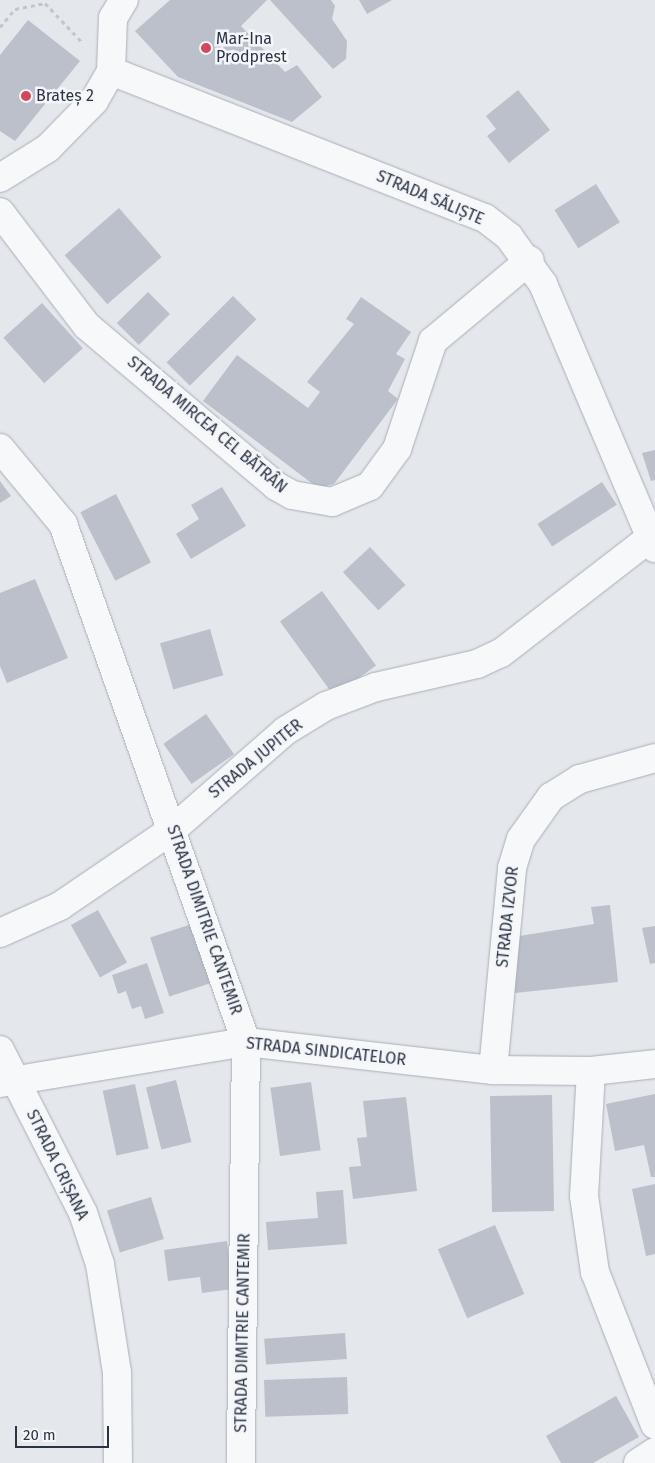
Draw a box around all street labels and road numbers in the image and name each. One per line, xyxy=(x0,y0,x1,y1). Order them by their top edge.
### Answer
street label: STRADA SĂLIȘTE xyxy=(373,167,487,229)
street label: STRADA MIRCEA CEL BĂTRÂN xyxy=(123,353,291,497)
street label: STRADA JUPITER xyxy=(205,715,307,803)
street label: STRADA DIMITRIE CANTEMIR xyxy=(162,823,246,1017)
street label: STRADA IZVOR xyxy=(493,865,523,969)
street label: STRADA SINDICATELOR xyxy=(245,1034,407,1070)
street label: STRADA CRIȘANA xyxy=(22,1107,92,1223)
street label: STRADA DIMITRIE CANTEMIR xyxy=(232,1233,254,1433)

